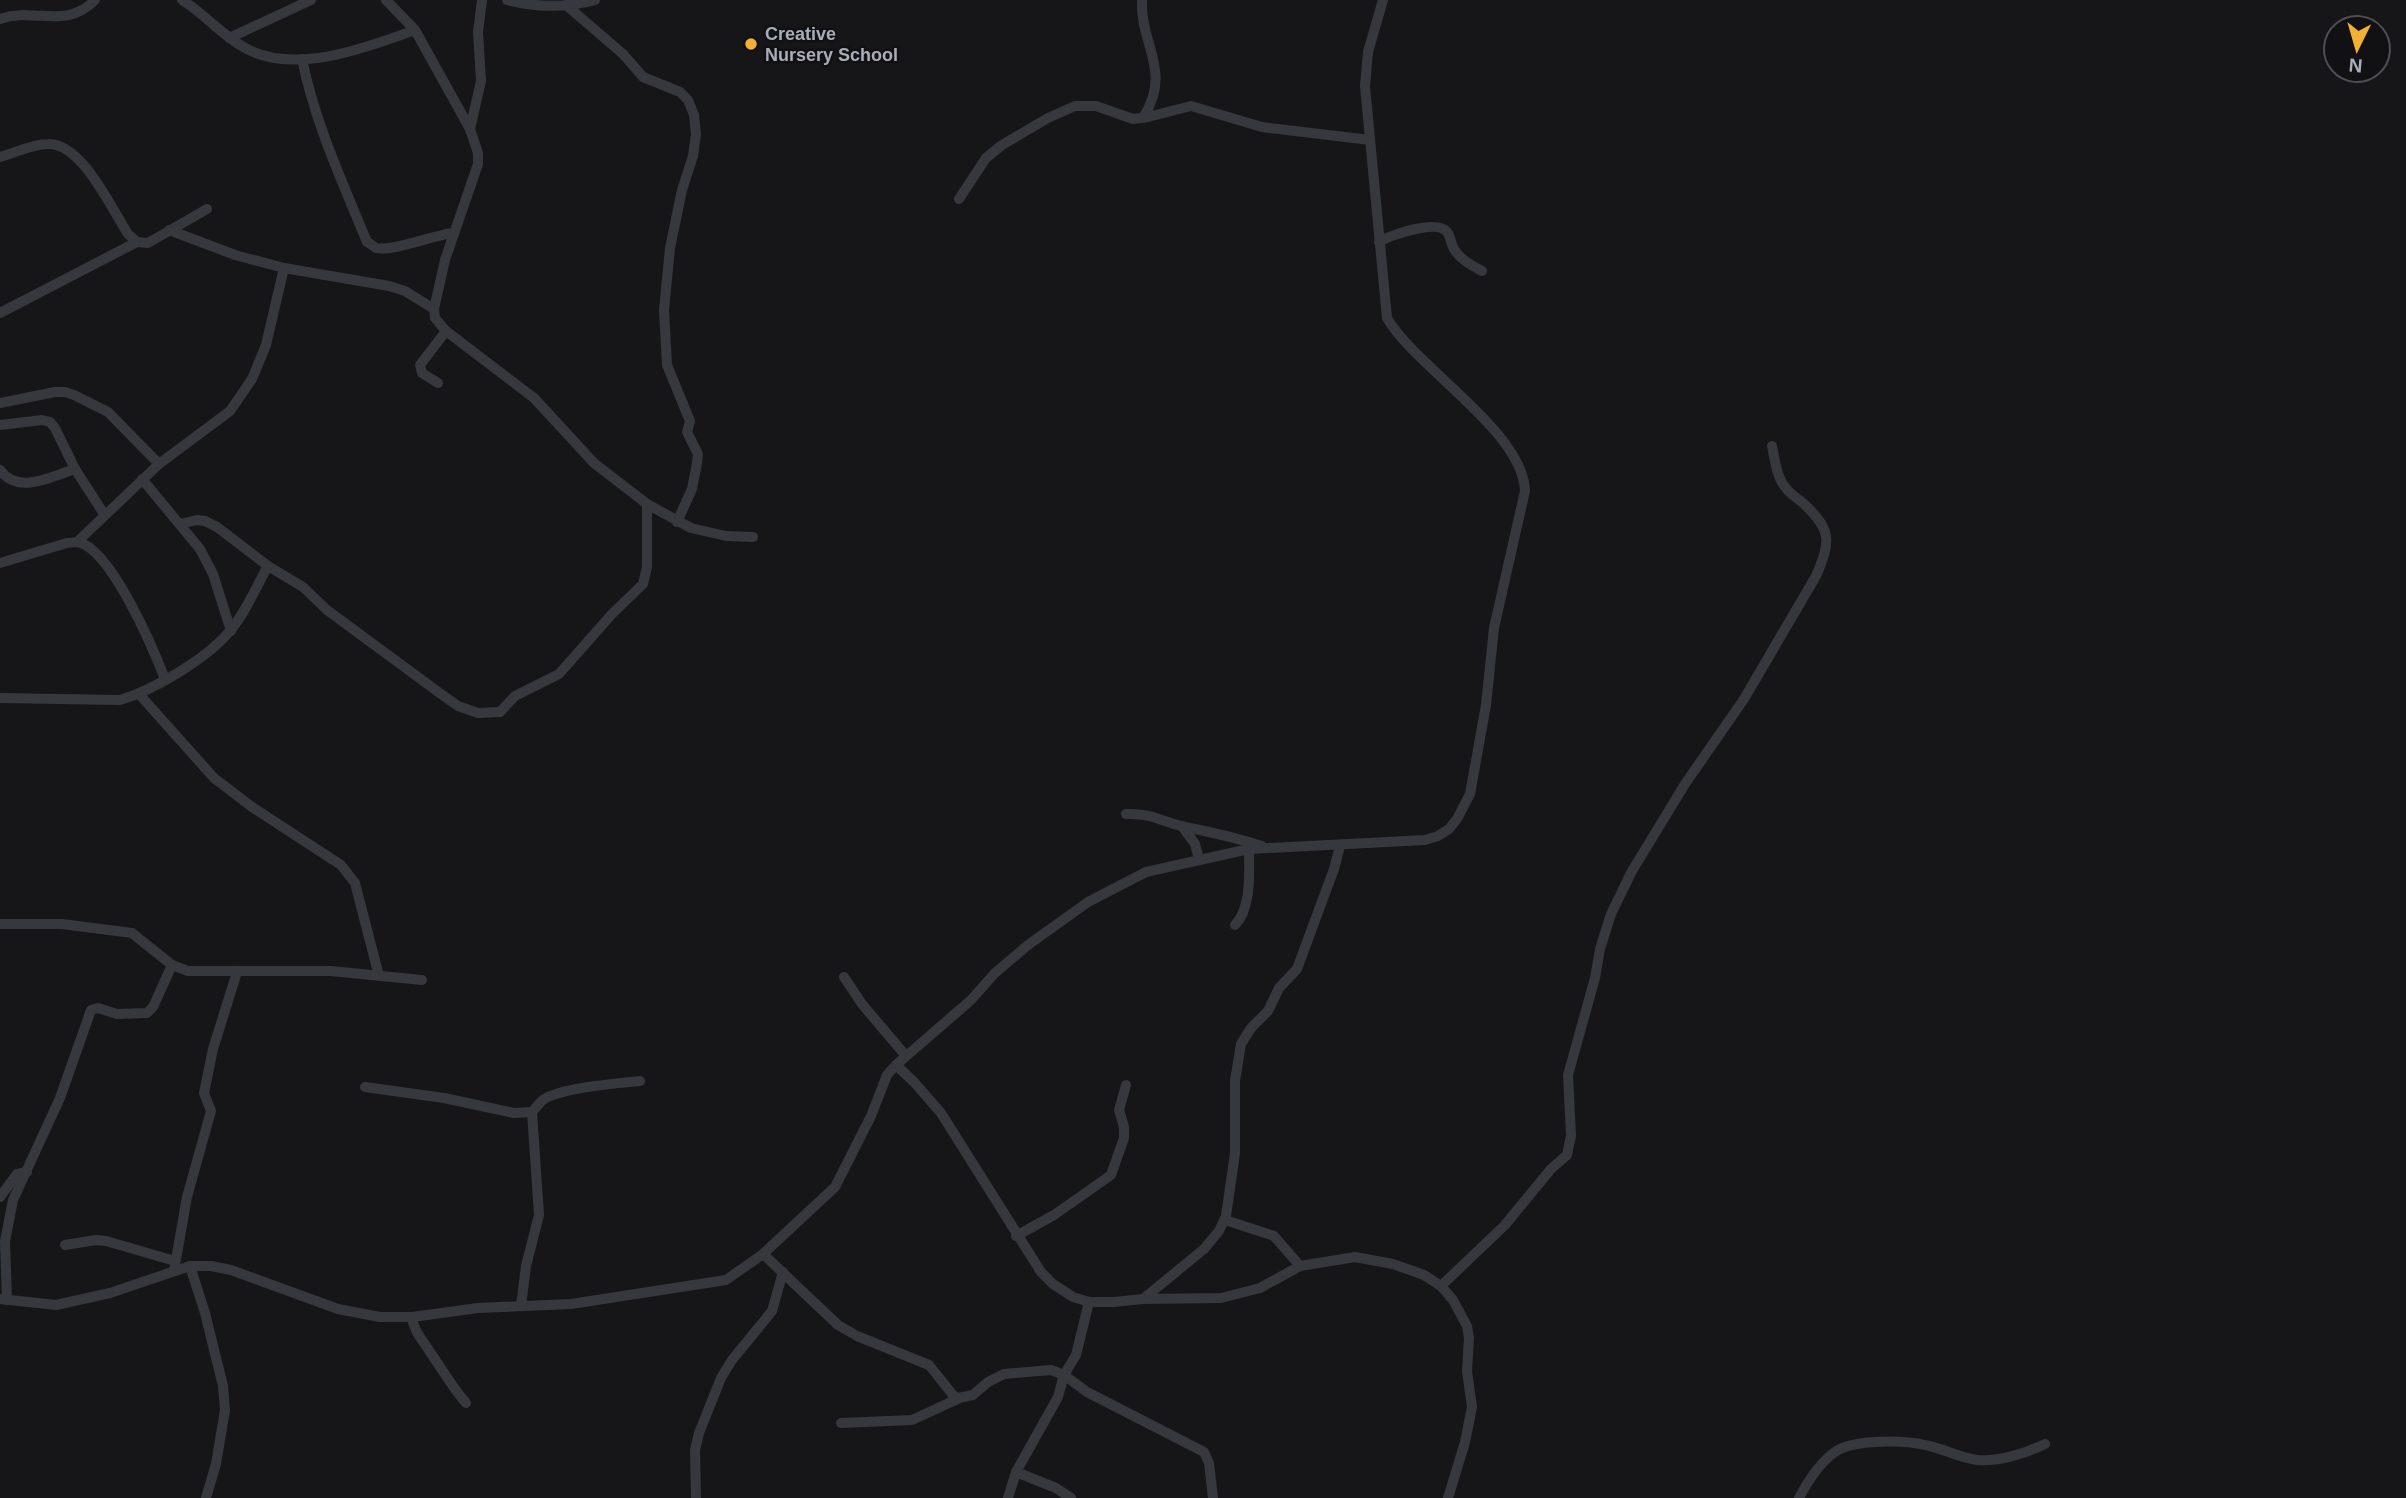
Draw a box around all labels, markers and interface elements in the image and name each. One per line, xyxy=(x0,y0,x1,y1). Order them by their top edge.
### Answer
north arrow xyxy=(2322,14,2392,84)
place label: Creative Nursery School xyxy=(765,24,898,65)
marker: Creative Nursery School xyxy=(743,36,759,52)
text: N xyxy=(2348,54,2363,76)

